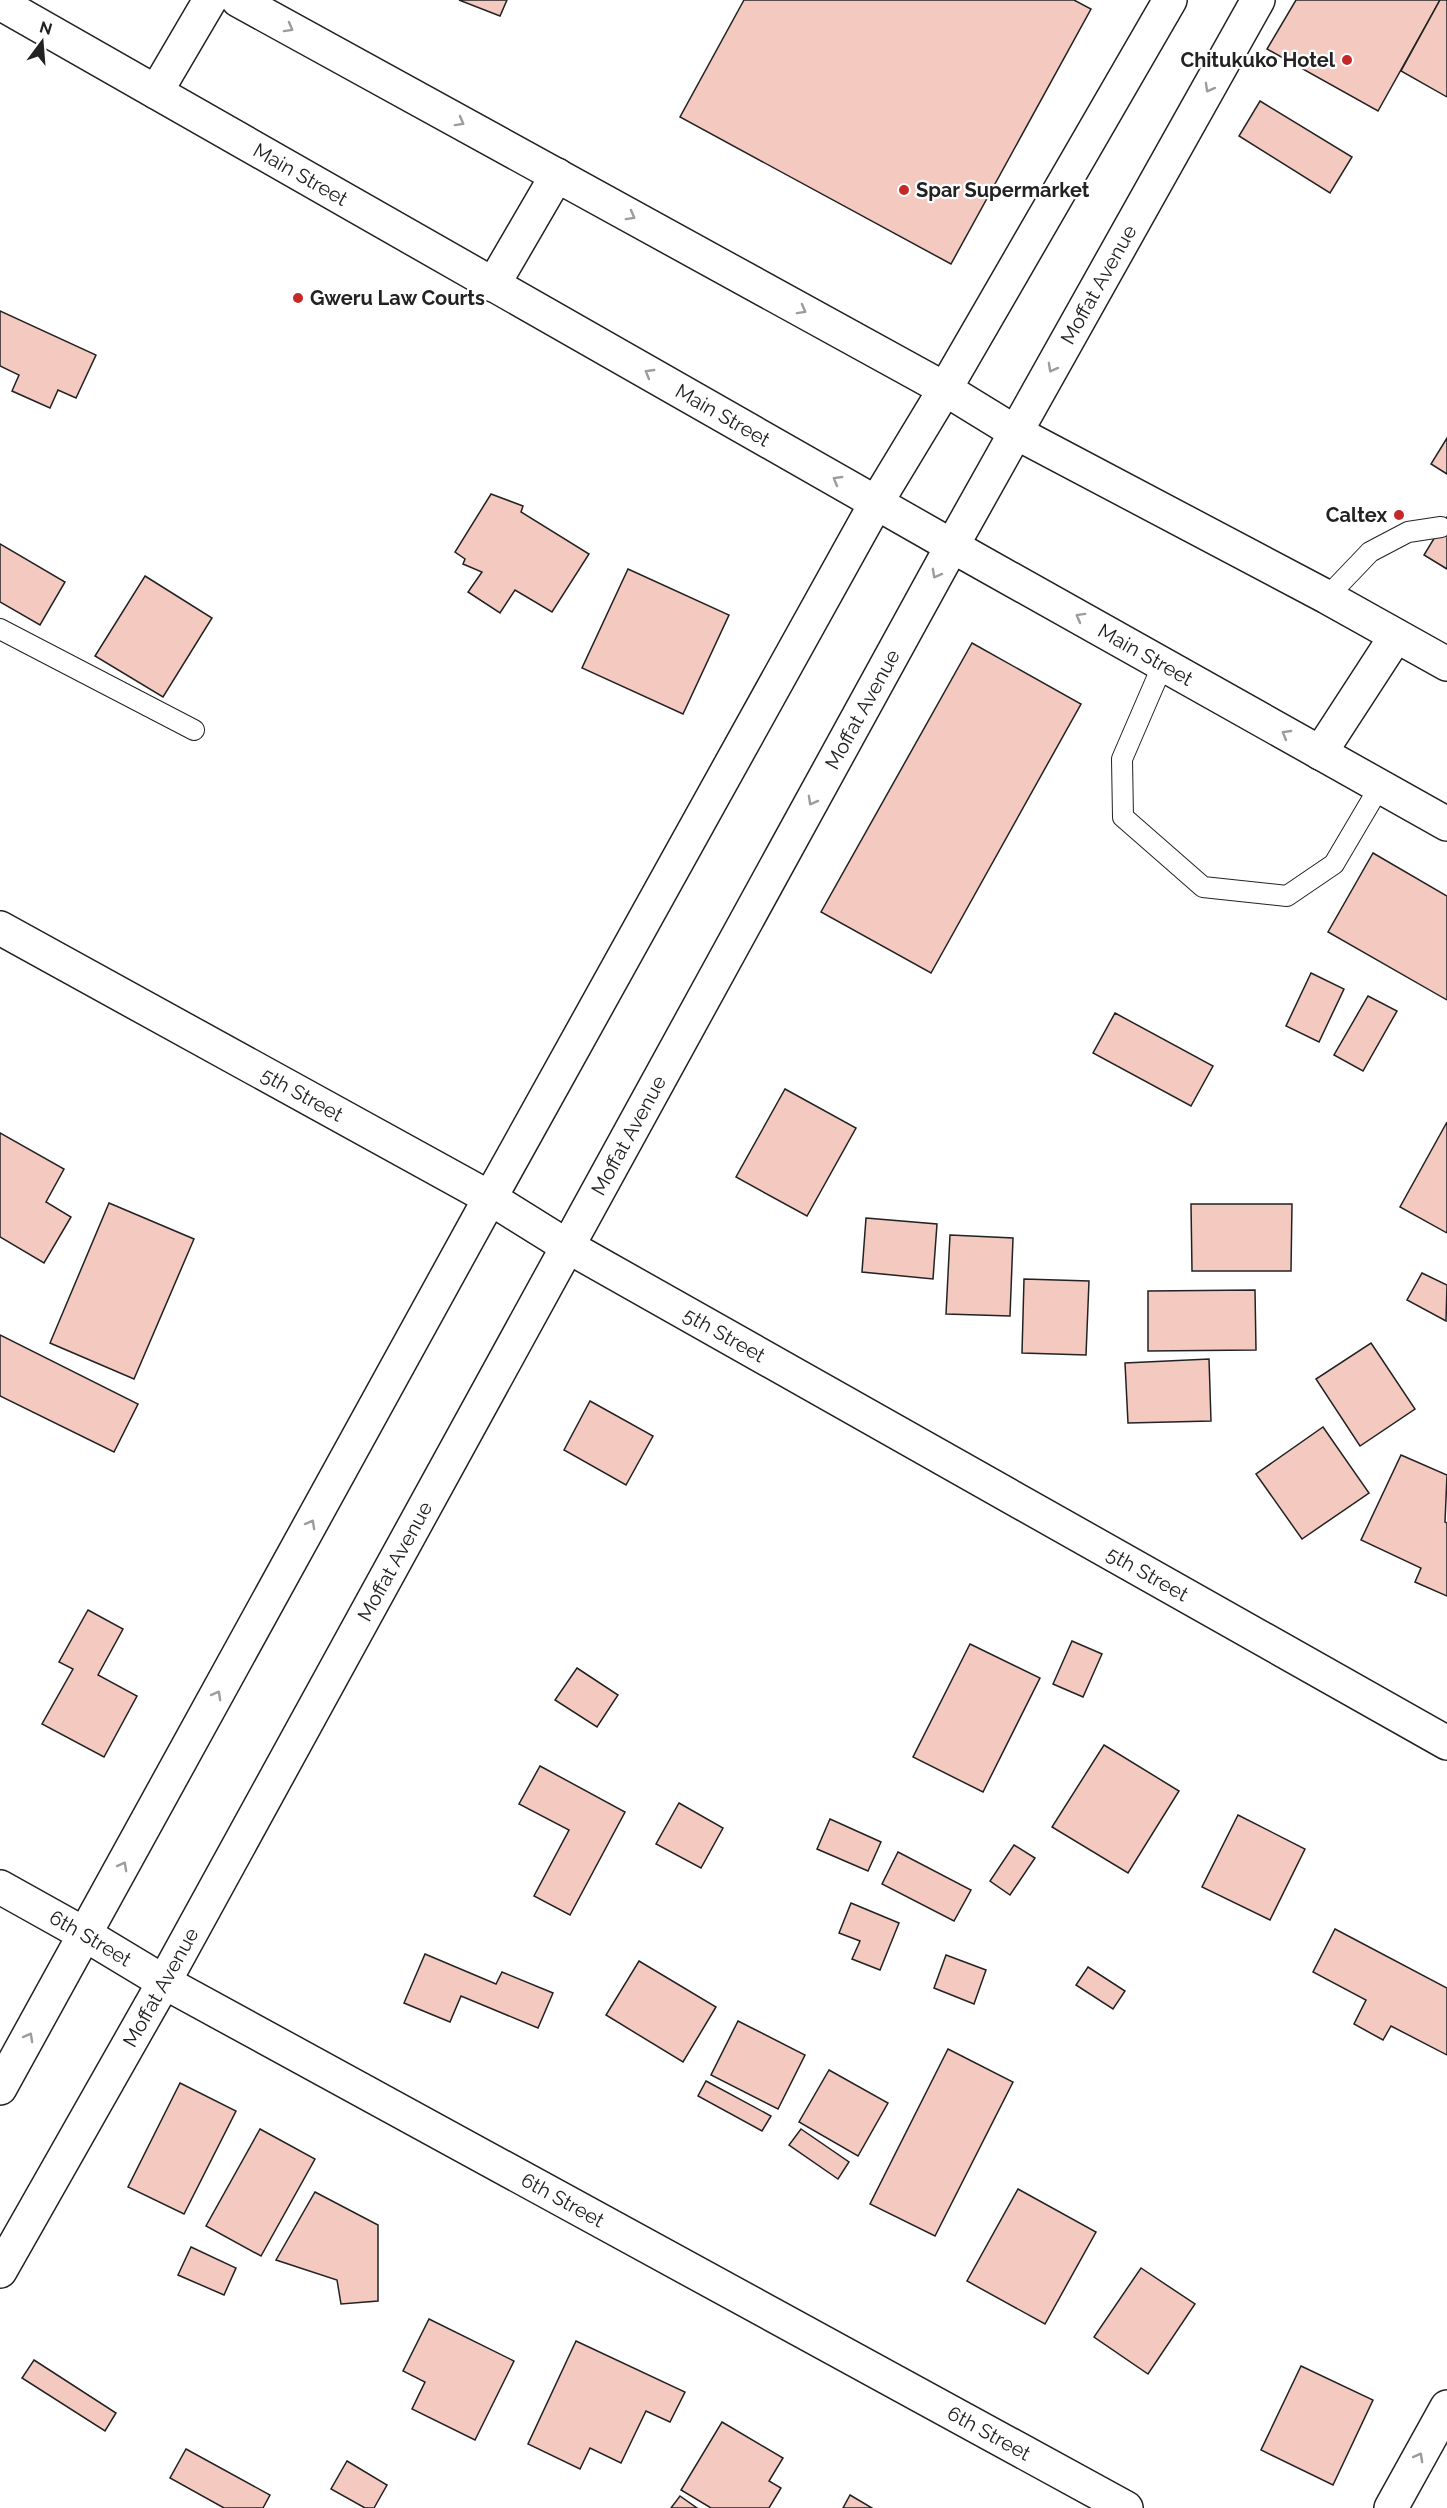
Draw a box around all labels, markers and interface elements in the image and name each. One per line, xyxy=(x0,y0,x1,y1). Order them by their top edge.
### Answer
north arrow xyxy=(12,12,72,72)
text: N xyxy=(38,17,54,39)
one-way arrow xyxy=(283,21,294,32)
place label: Chitukuko Hotel xyxy=(1180,48,1336,72)
marker: Chitukuko Hotel xyxy=(1340,53,1354,67)
one-way arrow xyxy=(1205,81,1216,92)
one-way arrow xyxy=(454,115,464,126)
street label: Main Street xyxy=(249,138,352,211)
place label: Spar Supermarket xyxy=(916,178,1090,202)
marker: Spar Supermarket xyxy=(897,183,911,197)
one-way arrow xyxy=(625,209,635,220)
street label: Moffat Avenue xyxy=(1056,220,1142,348)
place label: Gweru Law Courts xyxy=(310,286,485,310)
marker: Gweru Law Courts xyxy=(291,291,305,305)
one-way arrow xyxy=(796,303,806,314)
one-way arrow xyxy=(1047,361,1059,372)
one-way arrow xyxy=(645,369,655,381)
street label: Main Street xyxy=(671,379,775,452)
one-way arrow xyxy=(833,476,843,487)
place label: Caltex xyxy=(1326,503,1387,527)
marker: Caltex xyxy=(1392,508,1406,522)
one-way arrow xyxy=(932,568,943,579)
one-way arrow xyxy=(1075,613,1086,625)
street label: Main Street xyxy=(1094,619,1197,691)
street label: Moffat Avenue xyxy=(820,645,905,773)
one-way arrow xyxy=(1282,730,1292,741)
one-way arrow xyxy=(808,794,819,805)
street label: 5th Street xyxy=(257,1062,348,1127)
street label: Moffat Avenue xyxy=(586,1071,671,1199)
street label: 5th Street xyxy=(679,1302,770,1368)
street label: Moffat Avenue xyxy=(352,1497,437,1626)
one-way arrow xyxy=(304,1520,315,1530)
street label: 5th Street xyxy=(1103,1541,1193,1607)
one-way arrow xyxy=(210,1691,221,1701)
one-way arrow xyxy=(116,1862,127,1872)
street label: 6th Street xyxy=(45,1905,136,1972)
street label: Moffat Avenue xyxy=(118,1923,204,2051)
one-way arrow xyxy=(22,2033,33,2043)
street label: 6th Street xyxy=(517,2168,609,2233)
street label: 6th Street xyxy=(943,2401,1035,2466)
one-way arrow xyxy=(1412,2453,1423,2464)

